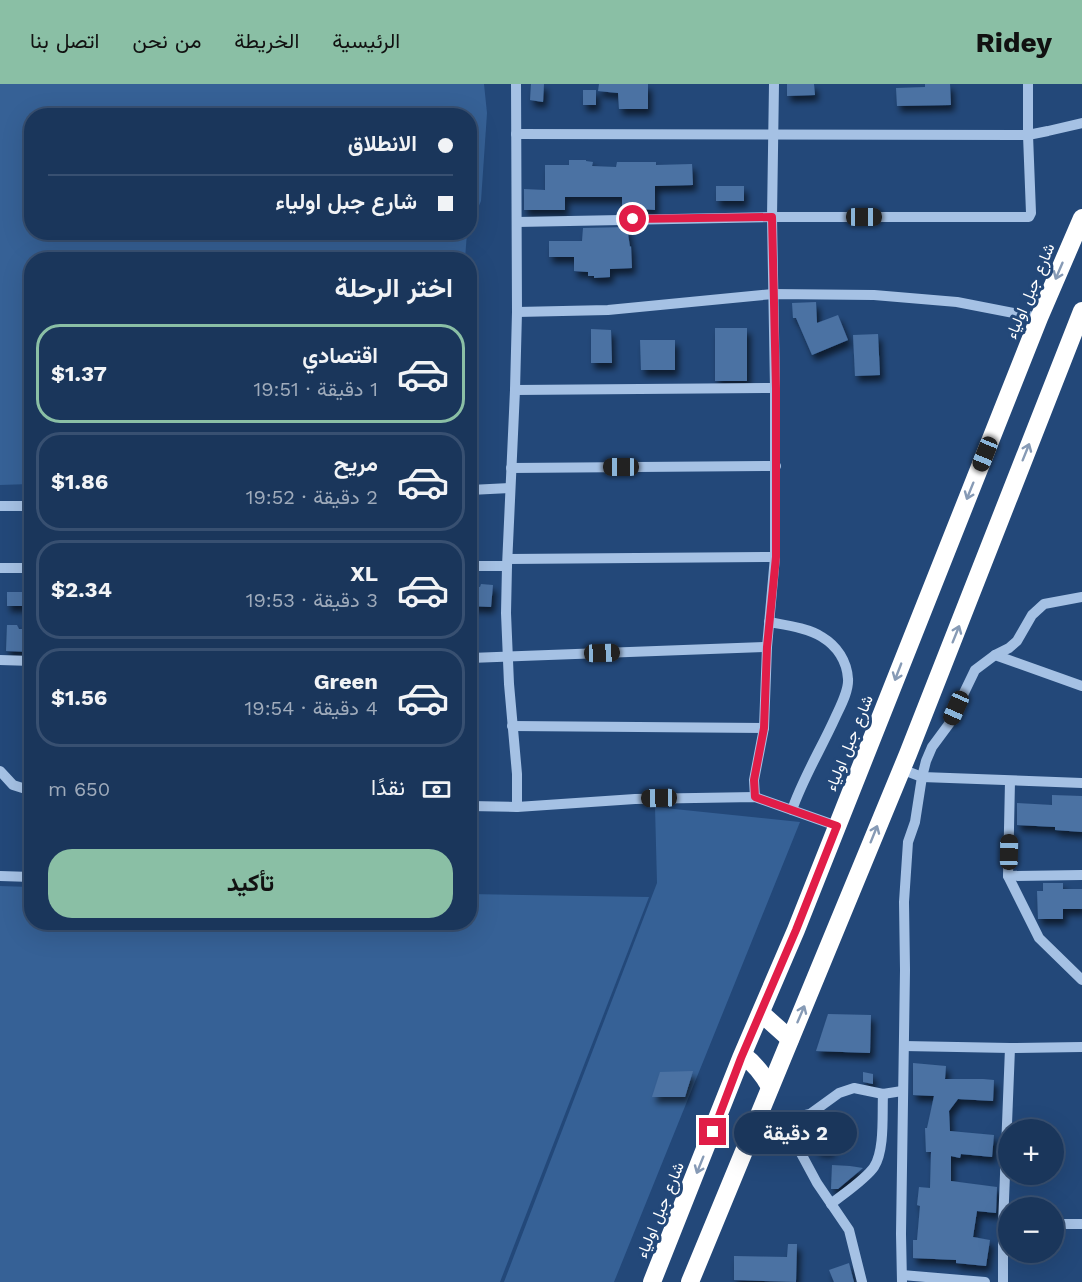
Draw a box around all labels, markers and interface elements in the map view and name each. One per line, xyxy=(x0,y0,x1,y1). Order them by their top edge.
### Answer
text: Ridey xyxy=(976,26,1052,59)
text: اتصل بنا xyxy=(30,28,99,53)
text: من نحن xyxy=(132,28,201,53)
text: الخريطة xyxy=(234,28,299,53)
text: الرئيسية xyxy=(332,28,400,53)
text: الانطلاق xyxy=(348,131,417,156)
text: شارع جبل اولياء xyxy=(275,189,417,214)
route start xyxy=(619,205,646,232)
car xyxy=(846,208,882,226)
street label: شارع جبل اولياء xyxy=(1001,240,1061,342)
one-way arrow xyxy=(1053,262,1064,280)
text: اختر الرحلة xyxy=(335,272,453,304)
text: اقتصادي xyxy=(302,343,378,368)
icon: car xyxy=(396,347,450,401)
text: $1.37 xyxy=(51,361,107,386)
text: 1 دقيقة · 19:51 xyxy=(253,377,378,401)
car xyxy=(970,434,1000,474)
one-way arrow xyxy=(1021,443,1032,462)
text: مريح xyxy=(334,451,378,476)
icon: car xyxy=(396,455,450,509)
car xyxy=(603,458,639,476)
text: $1.86 xyxy=(51,469,108,494)
one-way arrow xyxy=(964,481,975,500)
text: 2 دقيقة · 19:52 xyxy=(246,485,378,509)
text: XL xyxy=(350,561,378,586)
icon: car xyxy=(396,563,450,617)
text: $2.34 xyxy=(51,577,112,602)
text: 3 دقيقة · 19:53 xyxy=(246,588,378,612)
one-way arrow xyxy=(951,625,962,643)
car xyxy=(584,643,620,663)
one-way arrow xyxy=(892,663,903,681)
text: Green xyxy=(314,669,378,694)
icon: car xyxy=(396,671,450,725)
text: $1.56 xyxy=(51,685,107,710)
car xyxy=(940,688,972,728)
street label: شارع جبل اولياء xyxy=(821,692,879,795)
text: 4 دقيقة · 19:54 xyxy=(245,696,378,720)
icon: cash xyxy=(420,773,453,806)
text: نقدًا xyxy=(371,775,405,800)
text: 650 m xyxy=(48,777,110,801)
car xyxy=(641,789,677,807)
one-way arrow xyxy=(869,825,880,843)
car xyxy=(1000,834,1018,870)
button: تأكيد xyxy=(48,849,453,918)
one-way arrow xyxy=(795,1006,807,1024)
callout: 2 دقيقة xyxy=(734,1111,857,1153)
route end xyxy=(699,1118,726,1145)
map controls xyxy=(998,1119,1064,1263)
button: + xyxy=(998,1119,1064,1185)
text: 2 دقيقة xyxy=(763,1121,828,1145)
one-way arrow xyxy=(694,1155,705,1173)
street label: شارع جبل اولياء xyxy=(632,1159,690,1262)
button: − xyxy=(998,1197,1064,1263)

